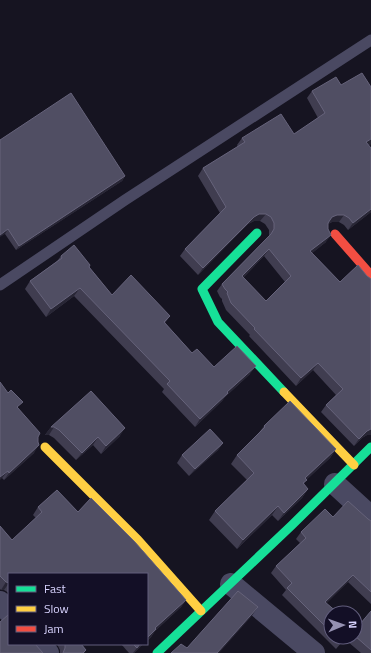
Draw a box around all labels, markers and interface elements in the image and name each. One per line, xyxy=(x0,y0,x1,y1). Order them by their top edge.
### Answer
legend xyxy=(8,573,148,645)
text: Fast xyxy=(44,579,67,598)
text: Slow xyxy=(44,599,69,618)
north arrow xyxy=(323,605,363,645)
text: Jam xyxy=(44,619,64,638)
text: N xyxy=(345,621,361,629)

